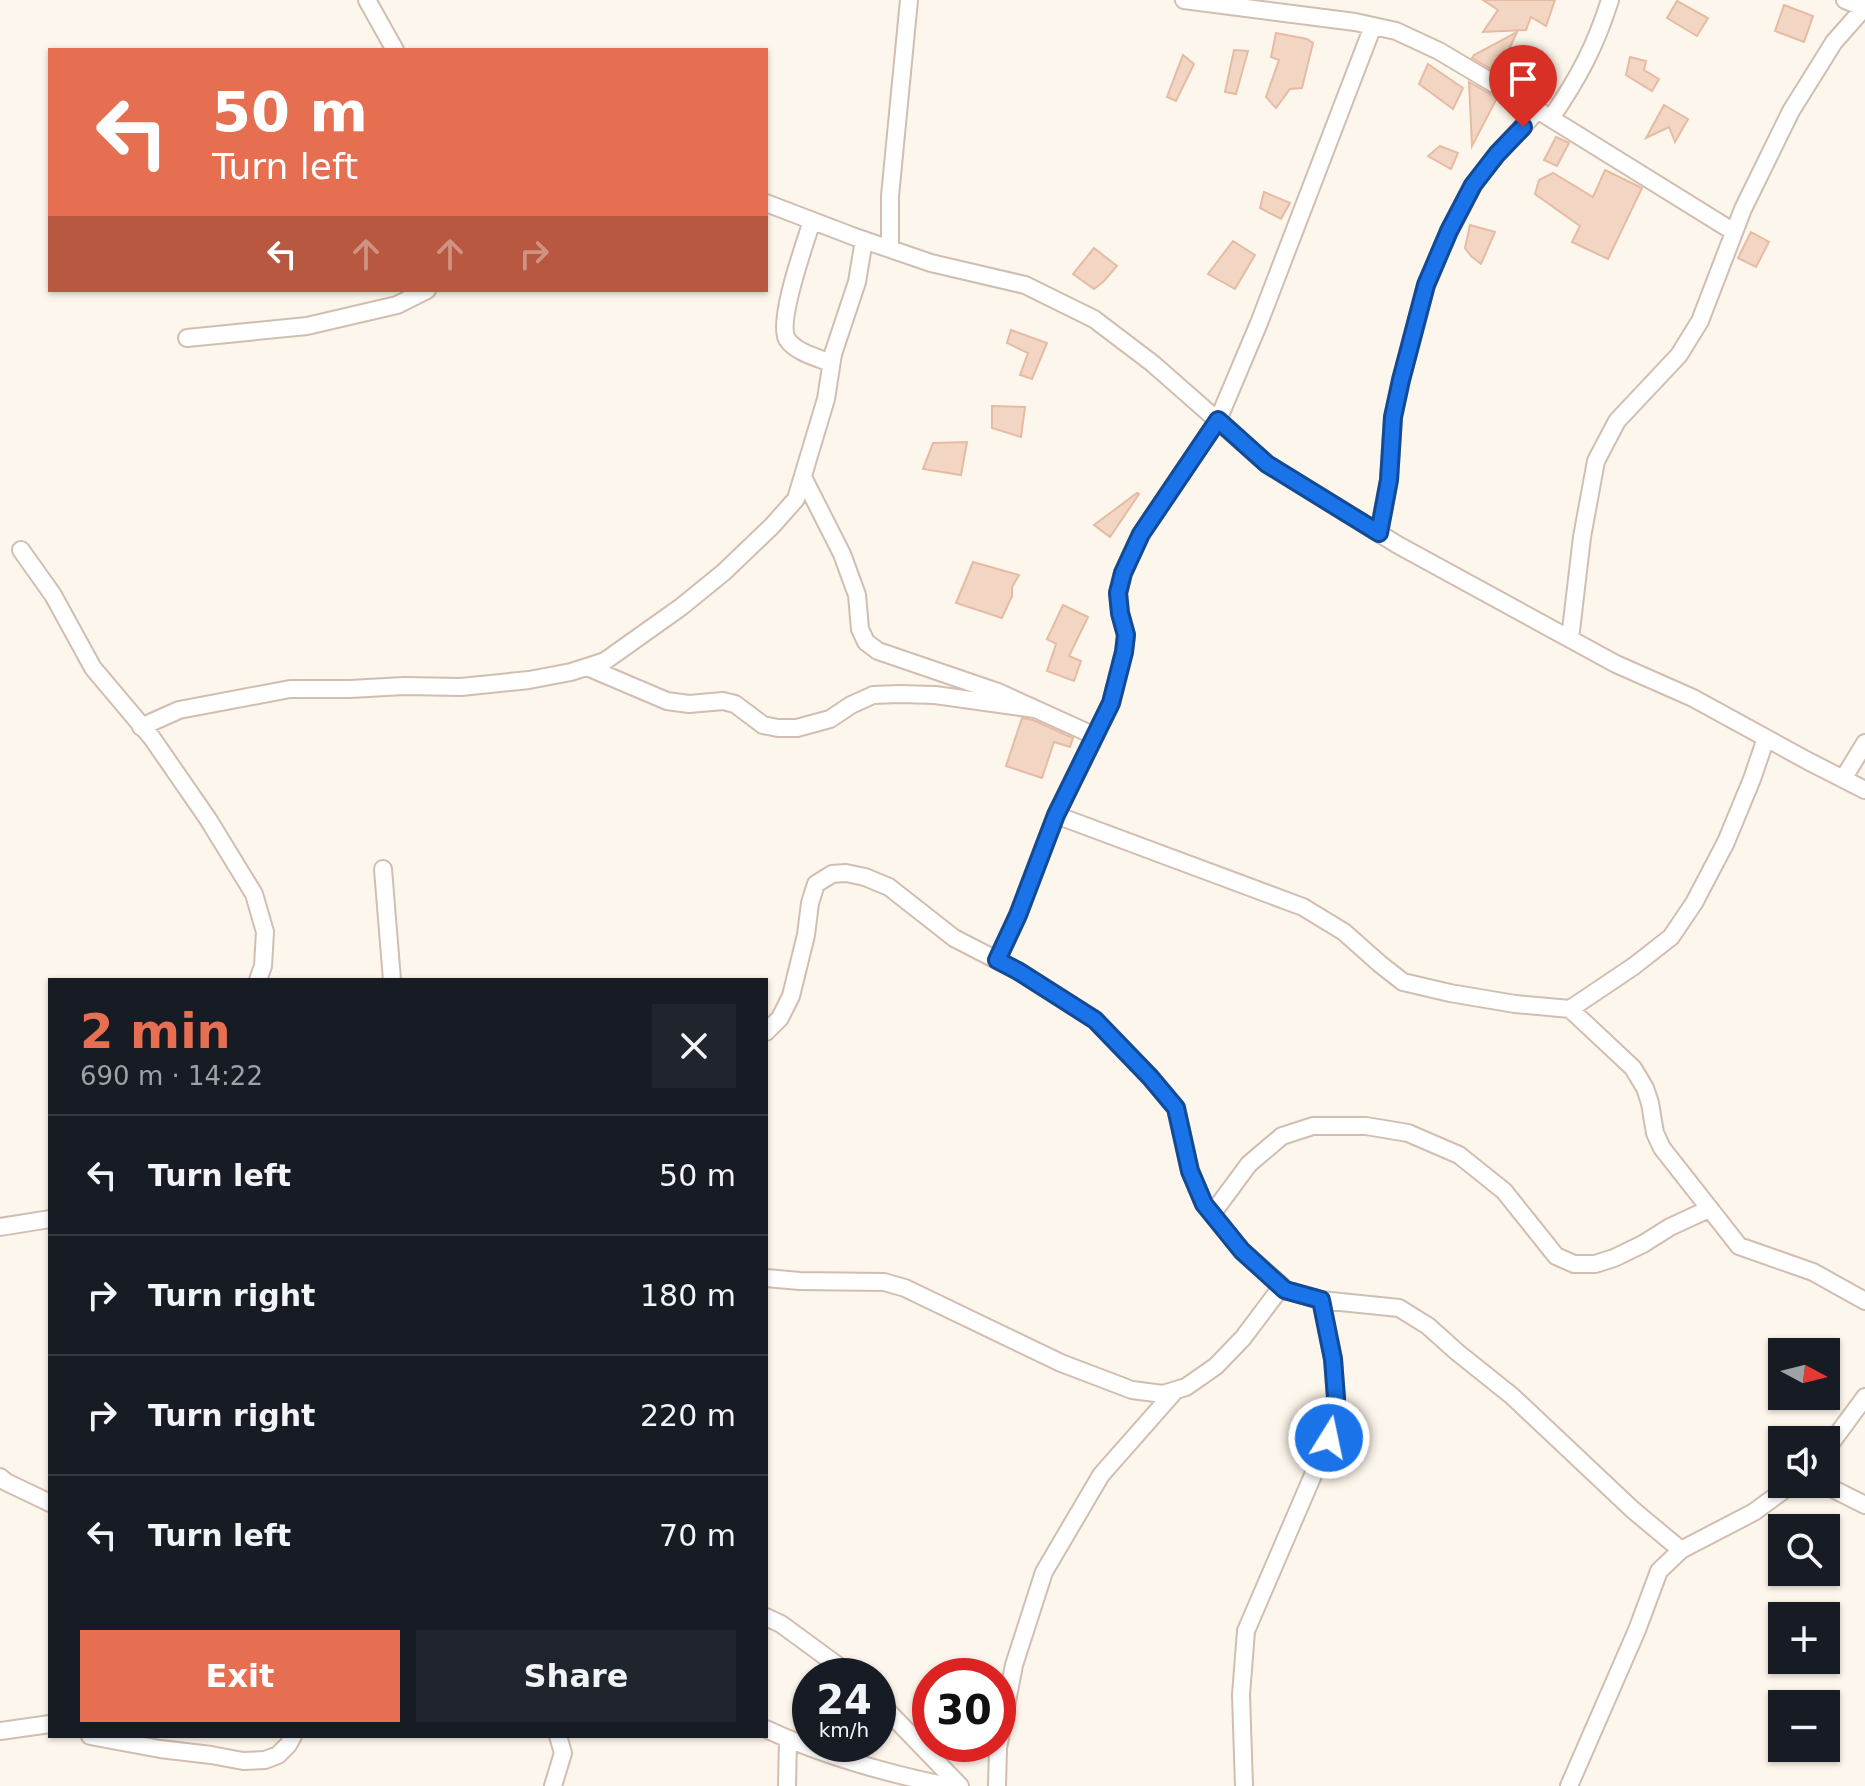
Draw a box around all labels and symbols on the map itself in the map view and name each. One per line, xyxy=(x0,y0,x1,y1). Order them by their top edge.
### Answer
pin xyxy=(1489,45,1557,127)
north arrow xyxy=(1768,1338,1840,1410)
position arrow xyxy=(1287,1396,1371,1480)
speed limit sign: 30 xyxy=(912,1658,1016,1762)

